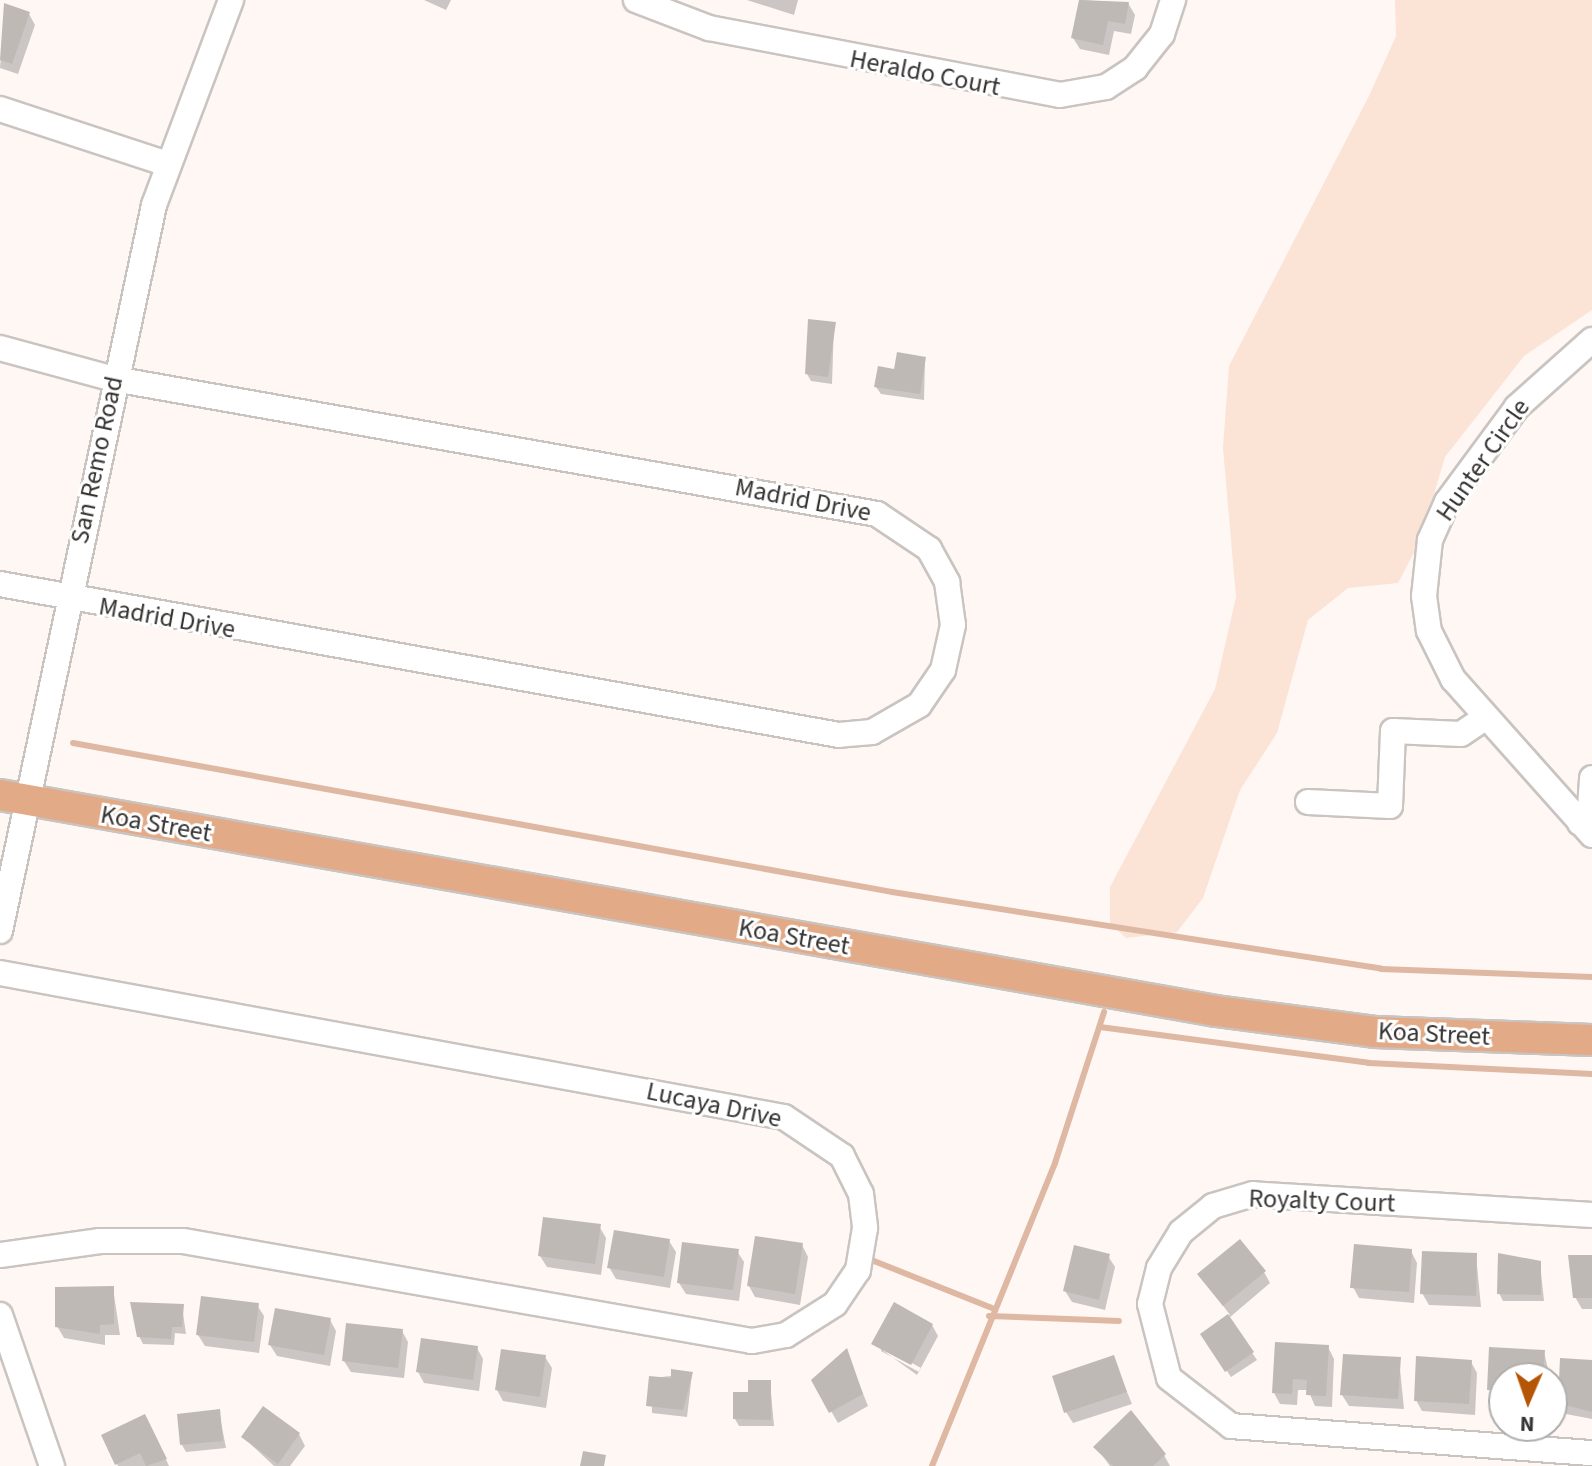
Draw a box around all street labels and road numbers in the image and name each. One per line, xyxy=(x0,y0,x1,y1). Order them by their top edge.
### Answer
street label: Heraldo Court xyxy=(847,43,1003,103)
street label: San Remo Road xyxy=(64,373,130,547)
street label: Hunter Circle xyxy=(1429,393,1537,527)
street label: Madrid Drive xyxy=(732,472,874,528)
street label: Madrid Drive xyxy=(96,591,238,645)
street label: Koa Street xyxy=(98,799,214,849)
street label: Koa Street xyxy=(736,912,852,962)
street label: Koa Street xyxy=(1377,1015,1491,1053)
street label: Lucaya Drive xyxy=(644,1075,784,1135)
street label: Royalty Court xyxy=(1248,1183,1396,1219)

